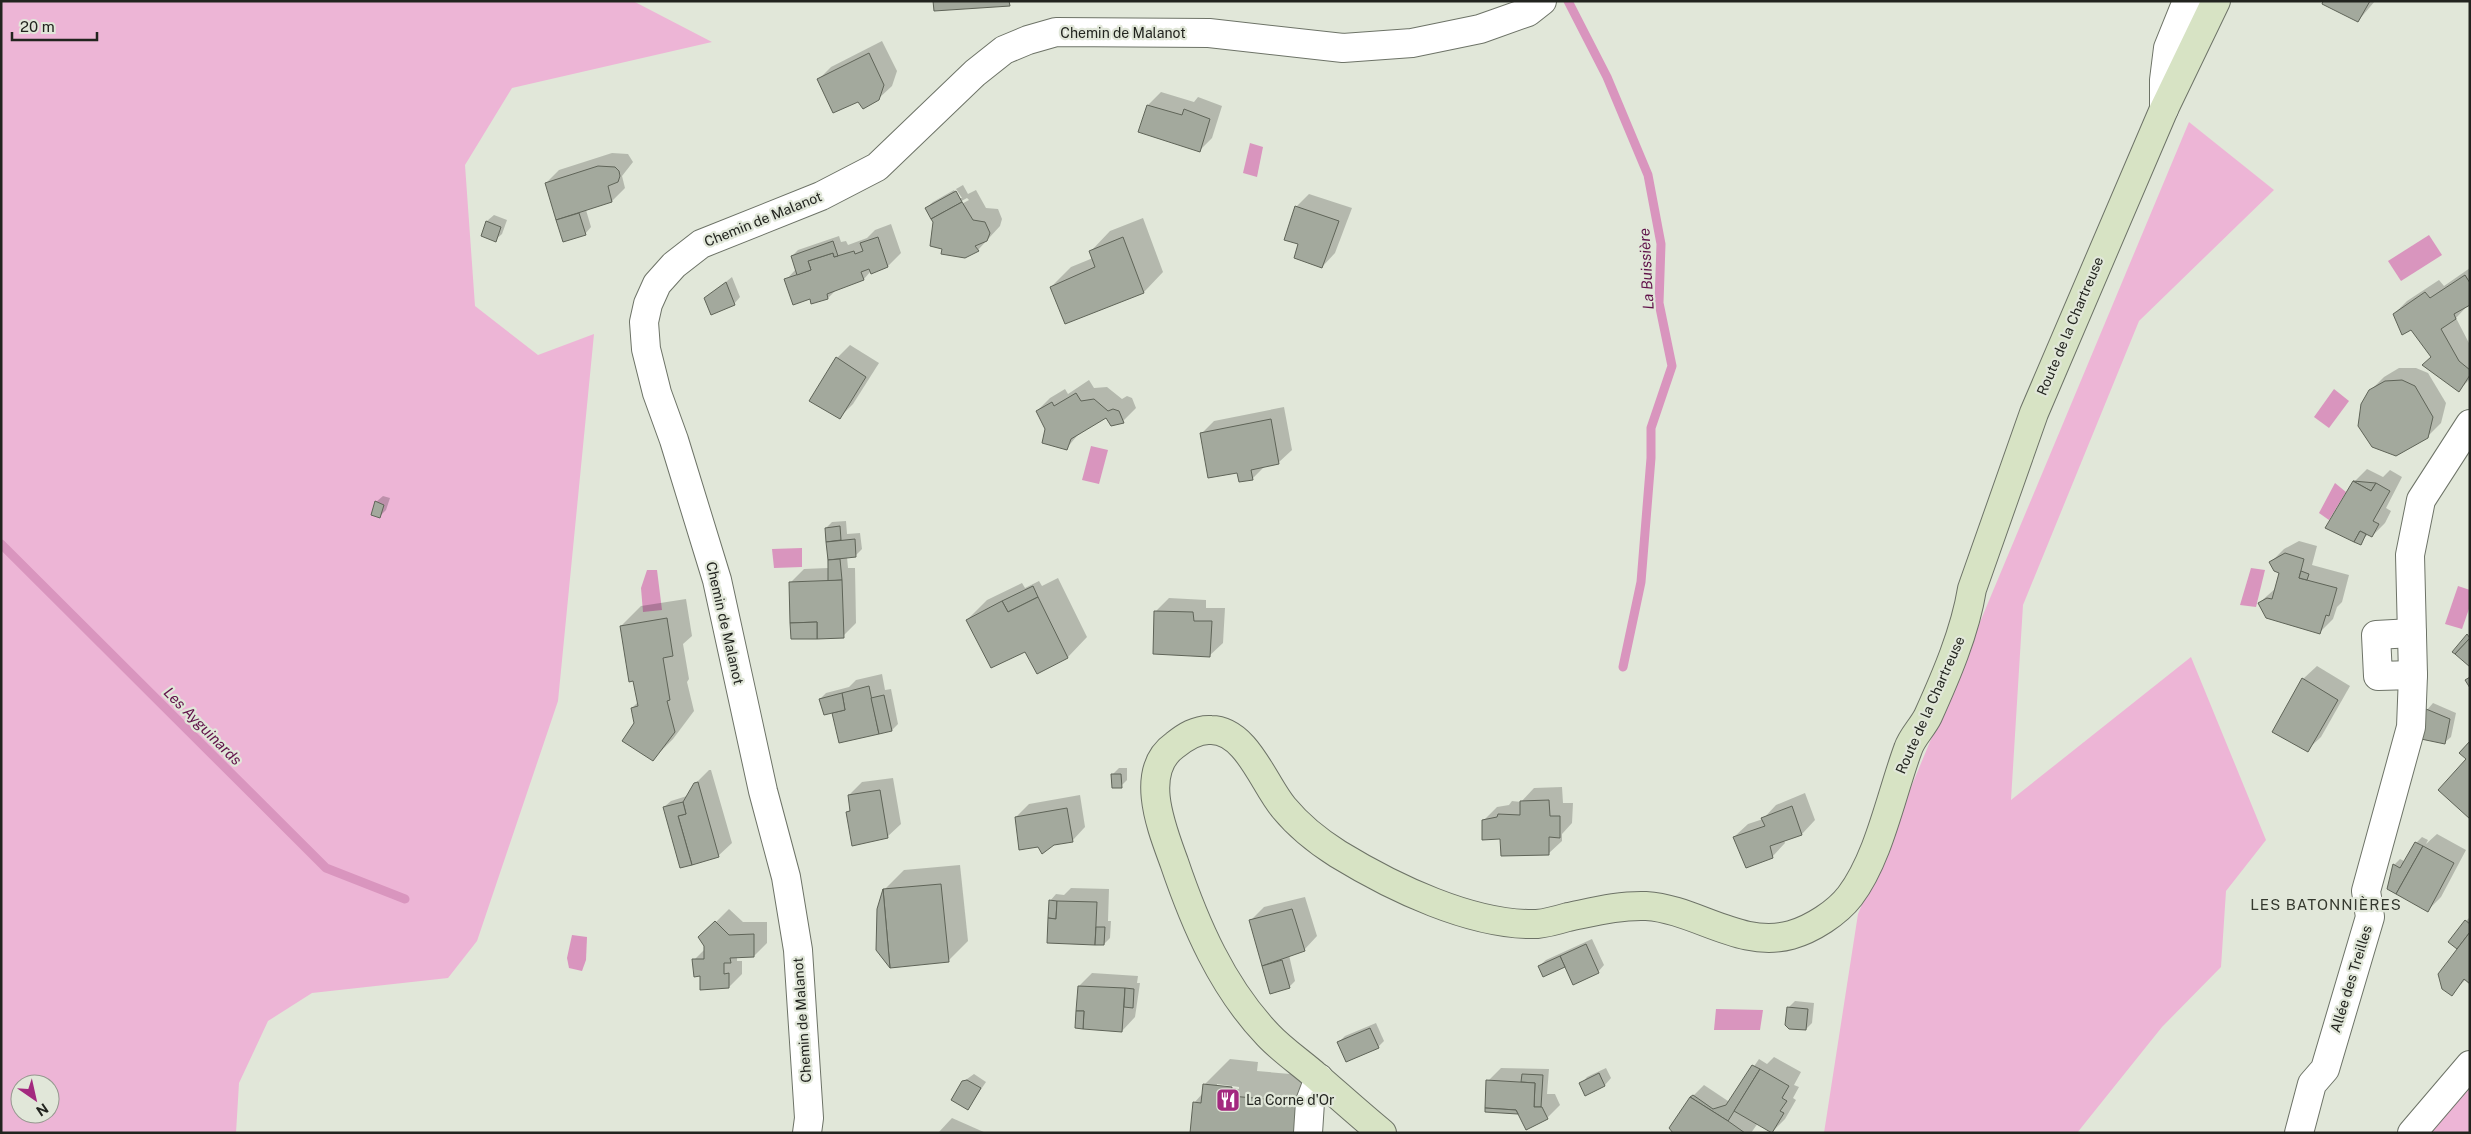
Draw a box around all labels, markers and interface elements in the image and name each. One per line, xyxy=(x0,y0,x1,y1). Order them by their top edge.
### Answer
scale bar xyxy=(12,10,98,42)
text: 20 m xyxy=(20,18,55,35)
street label: Chemin de Malanot xyxy=(1060,25,1186,41)
street label: Chemin de Malanot xyxy=(702,188,824,250)
water label: La Buissière xyxy=(1635,228,1657,310)
street label: Route de la Chartreuse xyxy=(2034,254,2107,398)
street label: Chemin de Malanot xyxy=(703,560,747,686)
street label: Route de la Chartreuse xyxy=(1892,634,1968,776)
water label: Les Ayguinards xyxy=(161,684,245,768)
district label: LES BATONNIÈRES xyxy=(2250,896,2402,913)
street label: Allée des Treilles xyxy=(2327,924,2375,1034)
street label: Chemin de Malanot xyxy=(790,957,814,1083)
north arrow xyxy=(10,1074,60,1124)
restaurant icon: La Corne d'Or xyxy=(1215,1087,1241,1113)
place label: La Corne d'Or xyxy=(1246,1092,1335,1108)
text: N xyxy=(33,1100,51,1119)

